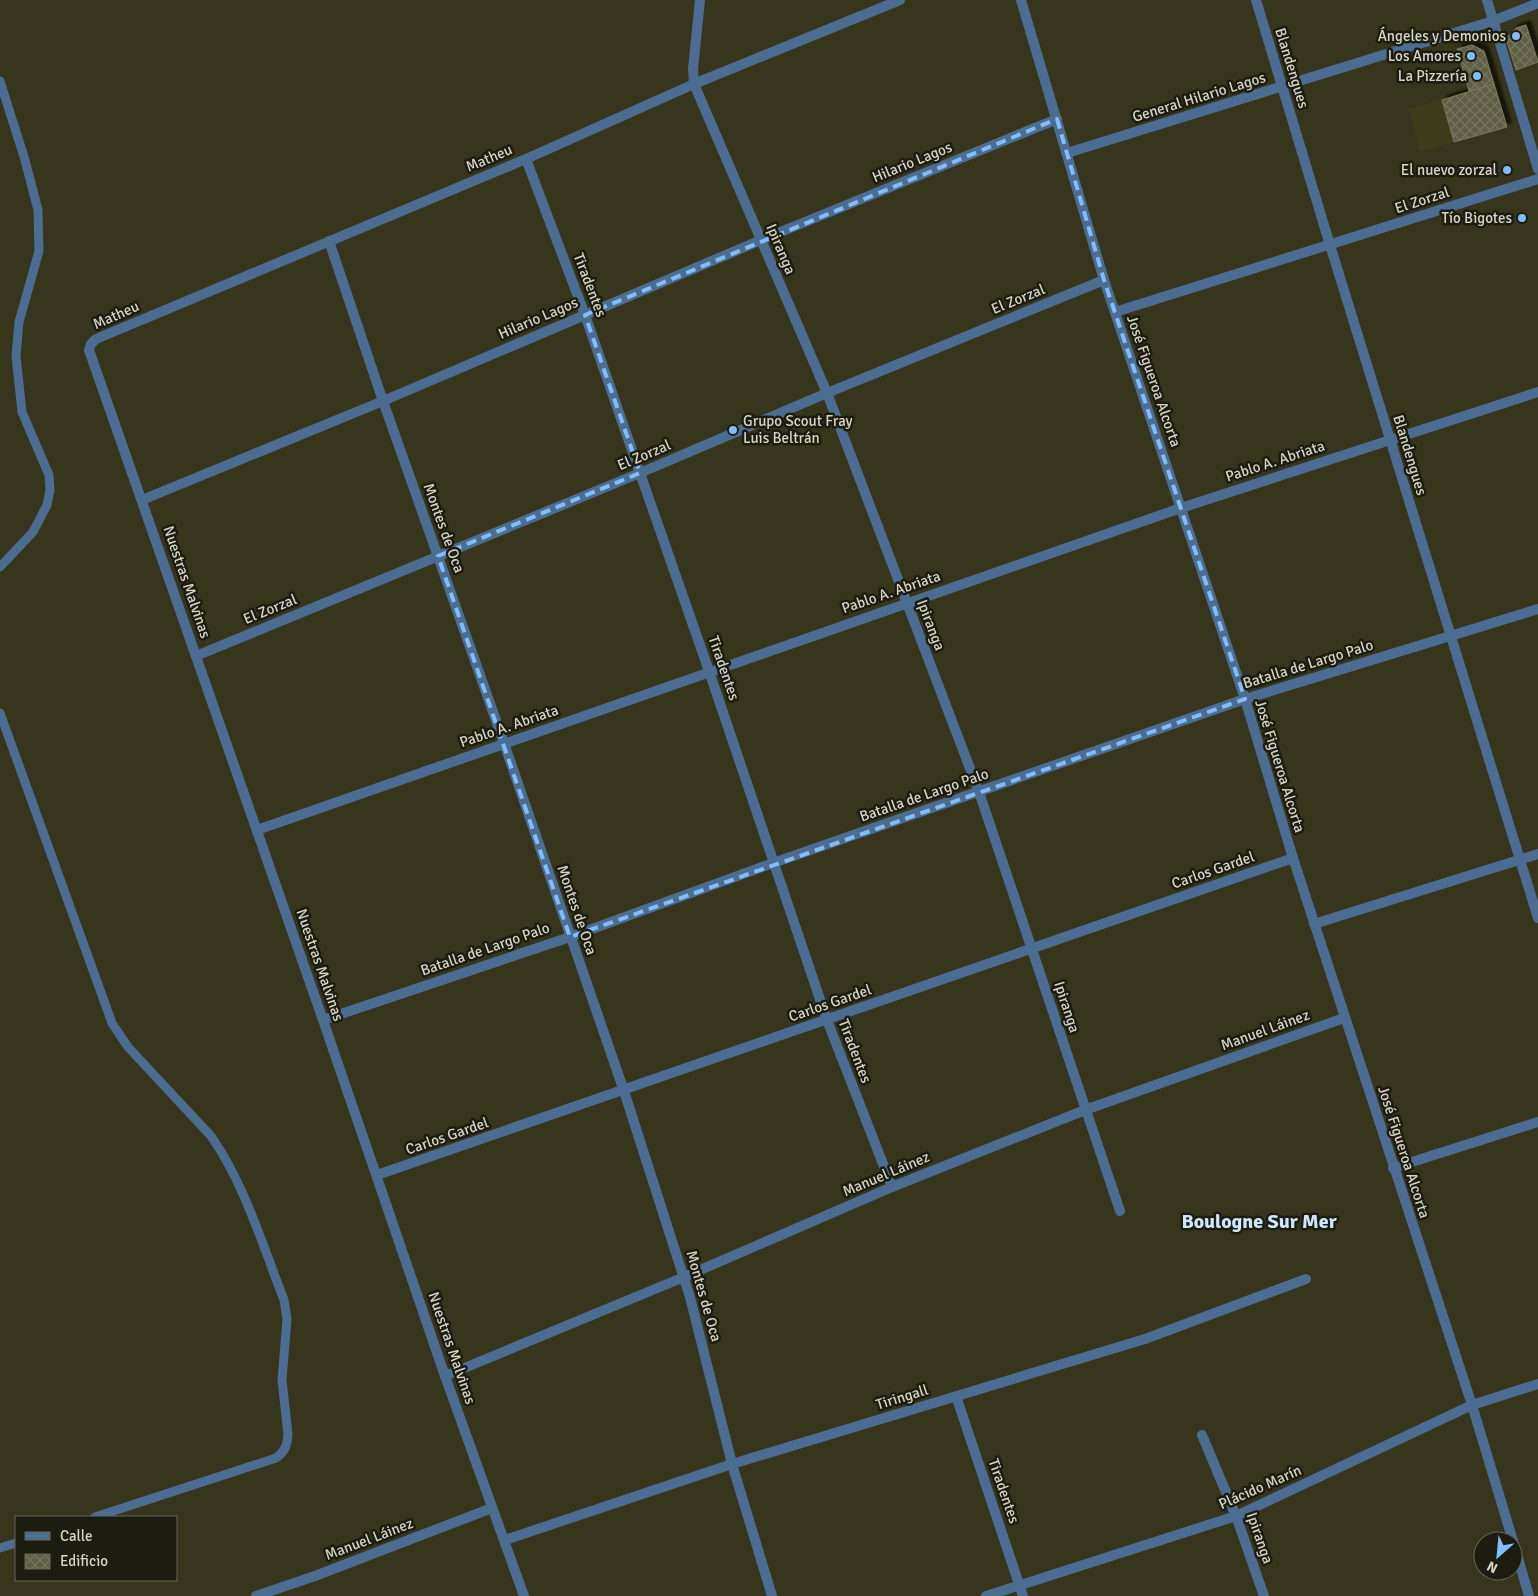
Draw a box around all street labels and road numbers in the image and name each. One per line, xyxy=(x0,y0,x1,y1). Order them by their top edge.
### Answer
street label: Blandengues xyxy=(1271,26,1313,111)
street label: General Hilario Lagos xyxy=(1130,68,1268,126)
street label: Hilario Lagos xyxy=(869,138,955,186)
street label: Matheu xyxy=(463,140,515,176)
street label: El Zorzal xyxy=(1392,183,1452,217)
street label: Ipiranga xyxy=(762,221,800,277)
street label: Tiradentes xyxy=(570,250,611,320)
street label: El Zorzal xyxy=(988,280,1048,318)
street label: Hilario Lagos xyxy=(496,293,581,343)
street label: Matheu xyxy=(90,297,142,333)
street label: José Figueroa Alcorta xyxy=(1123,313,1185,449)
street label: Blandengues xyxy=(1389,413,1431,498)
street label: El Zorzal xyxy=(615,436,673,474)
street label: Pablo A. Abriata xyxy=(1223,436,1327,486)
street label: Montes de Oca xyxy=(419,481,469,575)
street label: Nuestras Malvinas xyxy=(159,523,215,641)
street label: Pablo A. Abriata xyxy=(839,567,943,617)
street label: El Zorzal xyxy=(240,590,300,628)
street label: Ipiranga xyxy=(913,597,949,653)
street label: Tiradentes xyxy=(705,633,744,703)
street label: Batalla de Largo Palo xyxy=(1241,636,1375,692)
street label: José Figueroa Alcorta xyxy=(1251,697,1309,835)
street label: Pablo A. Abriata xyxy=(457,701,561,751)
street label: Batalla de Largo Palo xyxy=(857,764,991,826)
street label: Carlos Gardel xyxy=(1169,847,1257,893)
street label: Montes de Oca xyxy=(553,863,601,957)
street label: Nuestras Malvinas xyxy=(292,906,348,1024)
street label: Batalla de Largo Palo xyxy=(418,918,552,980)
street label: Ipiranga xyxy=(1050,979,1084,1035)
street label: Carlos Gardel xyxy=(786,980,874,1026)
street label: Manuel Láinez xyxy=(1218,1006,1312,1054)
street label: Tiradentes xyxy=(835,1016,876,1086)
street label: José Figueroa Alcorta xyxy=(1374,1084,1434,1220)
street label: Carlos Gardel xyxy=(403,1113,491,1159)
street label: Manuel Láinez xyxy=(840,1147,933,1200)
street label: Montes de Oca xyxy=(682,1248,726,1344)
street label: Nuestras Malvinas xyxy=(424,1289,480,1407)
street label: Tiringall xyxy=(874,1381,930,1413)
street label: Tiradentes xyxy=(985,1456,1024,1526)
street label: Plácido Marín xyxy=(1216,1461,1304,1513)
street label: Ipiranga xyxy=(1243,1510,1277,1566)
street label: Manuel Láinez xyxy=(322,1514,416,1564)

